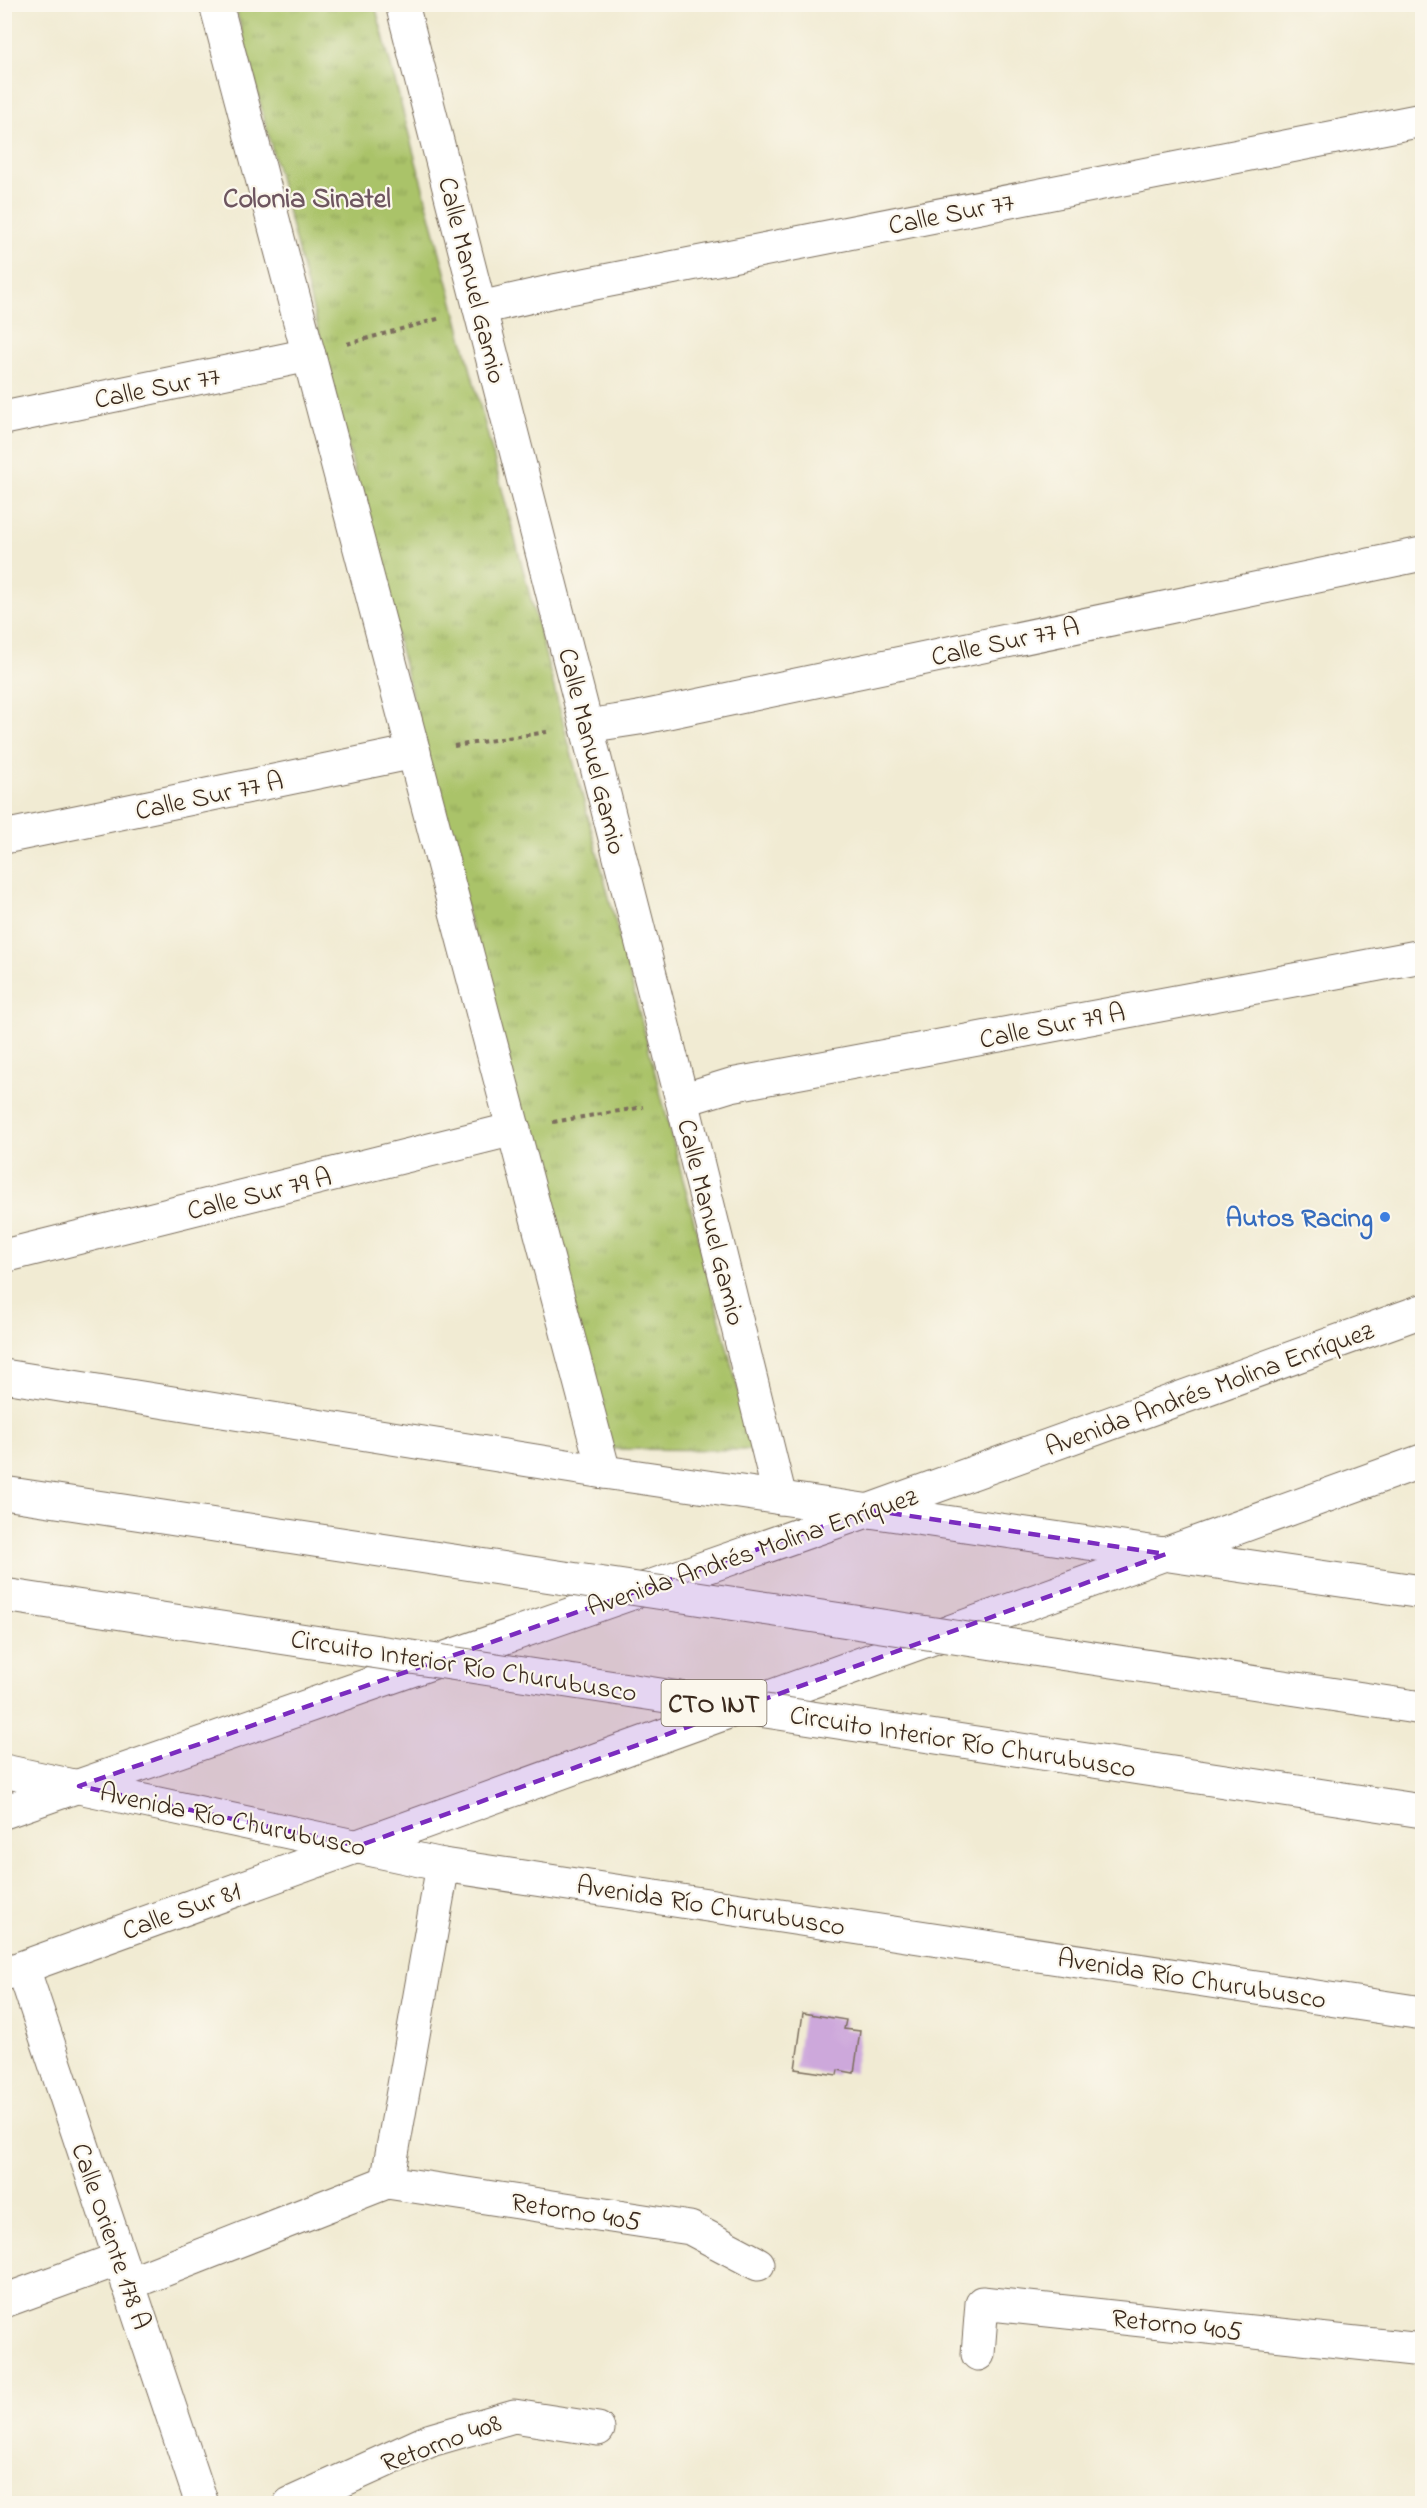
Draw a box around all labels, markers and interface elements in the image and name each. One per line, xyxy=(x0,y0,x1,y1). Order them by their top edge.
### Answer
street label: Calle Manuel Gamio xyxy=(426,173,515,388)
district label: Colonia Sinatel xyxy=(223,180,391,221)
street label: Calle Sur 77 xyxy=(885,184,1018,247)
street label: Calle Sur 77 xyxy=(91,358,224,421)
street label: Calle Sur 77 A xyxy=(928,609,1083,678)
street label: Calle Manuel Gamio xyxy=(546,644,635,859)
street label: Calle Sur 77 A xyxy=(132,763,287,832)
street label: Calle Sur 79 A xyxy=(976,994,1129,1061)
street label: Calle Manuel Gamio xyxy=(665,1115,754,1330)
street label: Calle Sur 79 A xyxy=(183,1159,336,1232)
place label: Autos Racing xyxy=(1226,1200,1373,1240)
marker: Autos Racing xyxy=(1378,1210,1392,1224)
street label: Avenida Andrés Molina Enríquez xyxy=(1040,1312,1380,1468)
street label: Avenida Andrés Molina Enríquez xyxy=(582,1478,924,1628)
street label: Circuito Interior Río Churubusco xyxy=(288,1621,640,1714)
road number: CTO INT xyxy=(662,1680,766,1726)
street label: Circuito Interior Río Churubusco xyxy=(787,1697,1139,1790)
street label: Avenida Río Churubusco xyxy=(96,1774,369,1869)
street label: Avenida Río Churubusco xyxy=(574,1867,848,1948)
street label: Calle Sur 81 xyxy=(117,1873,247,1952)
street label: Avenida Río Churubusco xyxy=(1055,1940,1329,2021)
street label: Calle Oriente 178 A xyxy=(59,2138,160,2335)
street label: Retorno 405 xyxy=(508,2184,643,2243)
street label: Retorno 405 xyxy=(1110,2300,1244,2353)
street label: Retorno 408 xyxy=(376,2405,508,2484)

